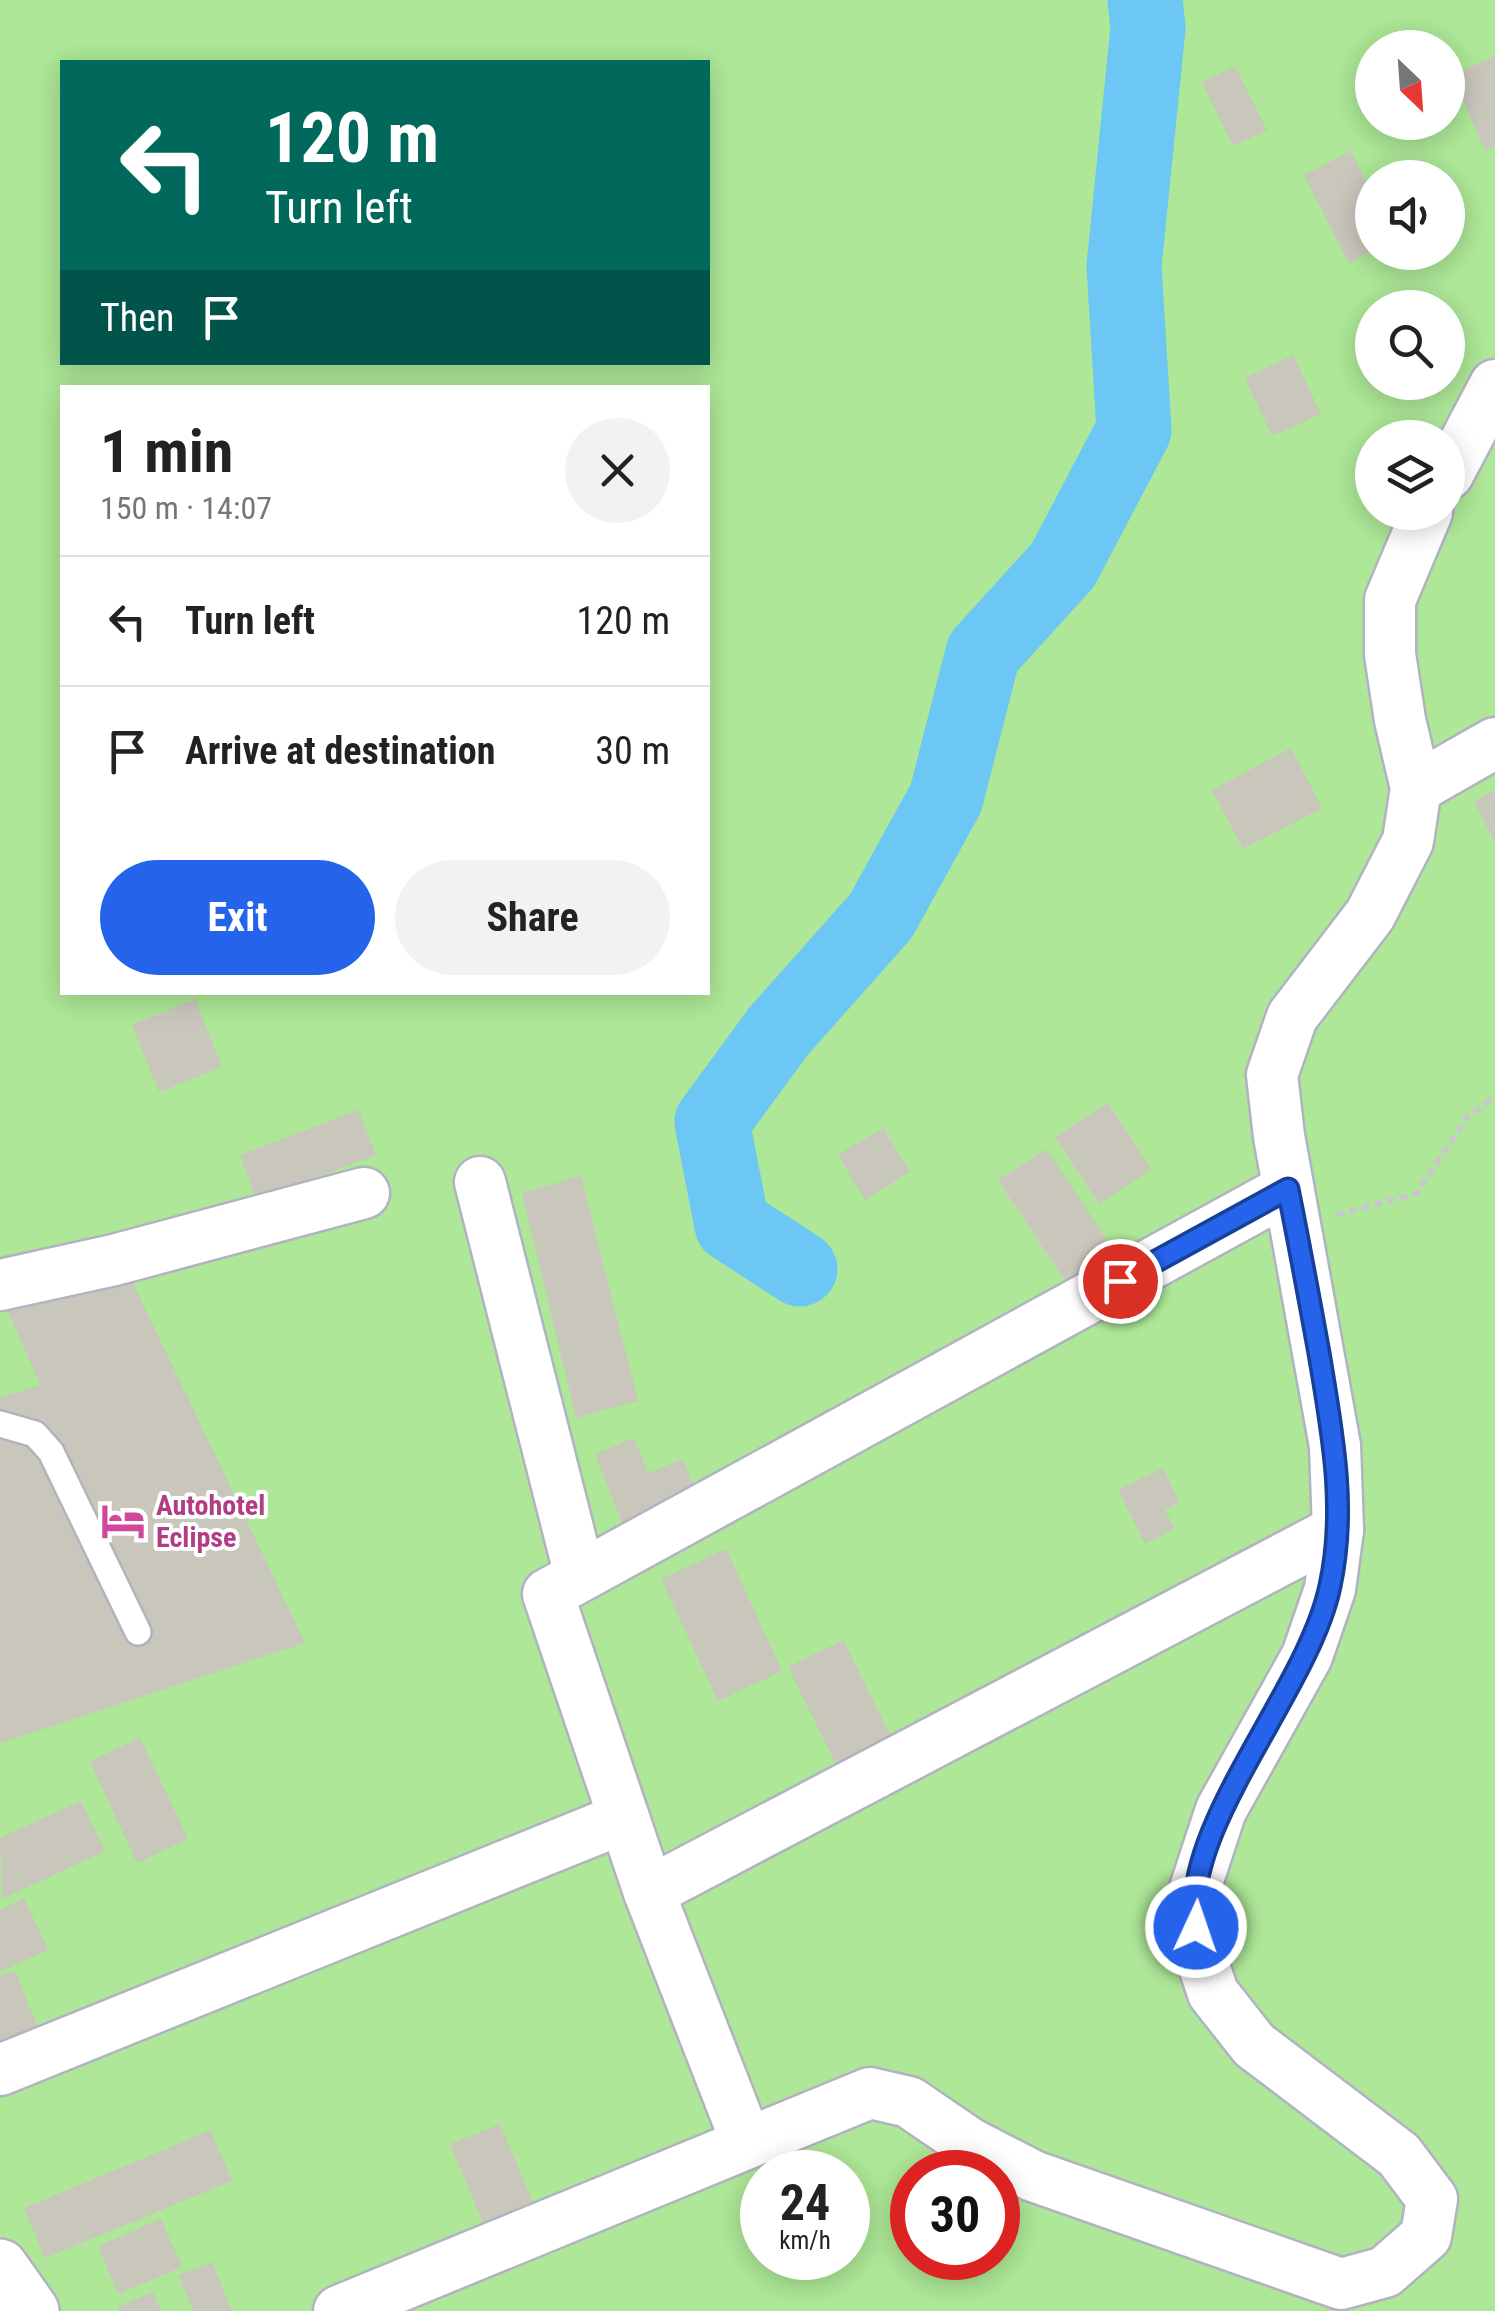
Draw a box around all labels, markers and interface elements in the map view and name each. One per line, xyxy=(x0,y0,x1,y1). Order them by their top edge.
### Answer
north arrow xyxy=(1355,30,1465,140)
map controls xyxy=(1355,30,1465,530)
text: 120 m xyxy=(265,97,439,179)
icon: left xyxy=(100,100,230,230)
button: sound xyxy=(1355,160,1465,270)
text: Turn left xyxy=(265,181,413,234)
icon: arrive xyxy=(194,290,249,345)
button: search xyxy=(1355,290,1465,400)
text: Then xyxy=(100,296,174,340)
text: 1 min xyxy=(100,416,233,487)
button: close xyxy=(565,418,670,523)
button: layers xyxy=(1355,420,1465,530)
text: 150 m · 14:07 xyxy=(100,489,272,527)
icon: left xyxy=(100,594,155,649)
text: Turn left xyxy=(185,599,315,643)
text: 120 m xyxy=(576,599,670,643)
icon: arrive xyxy=(100,724,155,779)
text: Arrive at destination xyxy=(185,729,495,773)
text: 30 m xyxy=(595,729,670,773)
button: Exit xyxy=(100,860,375,975)
button: Share xyxy=(395,860,670,975)
pin xyxy=(1078,1239,1163,1324)
icon: arrive xyxy=(1093,1254,1148,1309)
place label: Autohotel Eclipse xyxy=(156,1489,265,1554)
hotel icon: Autohotel Eclipse xyxy=(99,1497,147,1545)
position arrow xyxy=(1144,1875,1248,1979)
speed limit sign: 30 xyxy=(890,2150,1020,2280)
text: 24 xyxy=(780,2174,830,2232)
text: km/h xyxy=(779,2226,831,2255)

